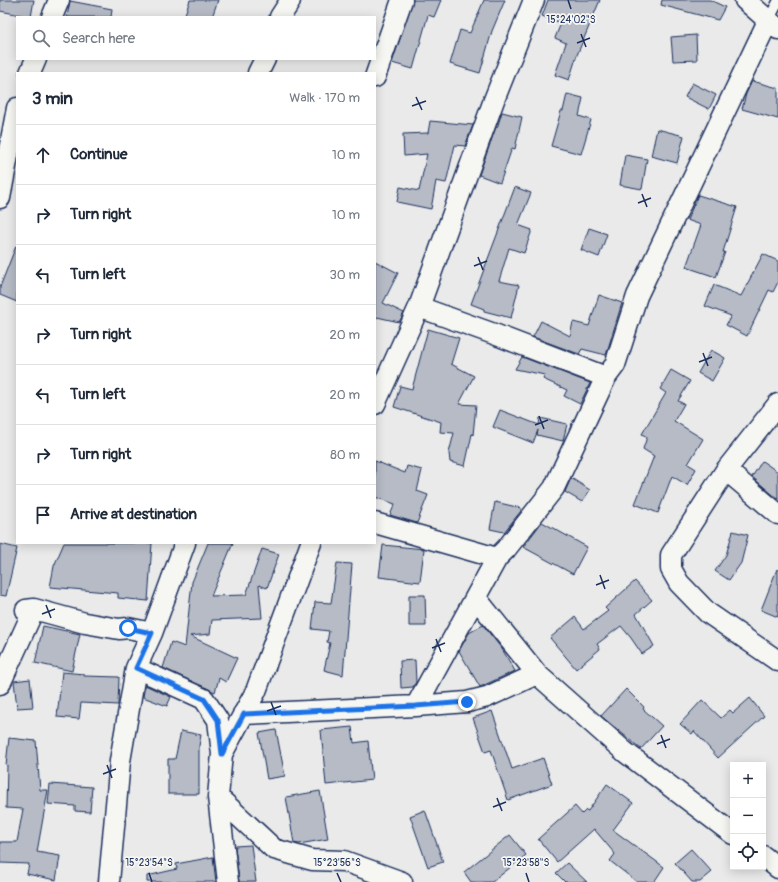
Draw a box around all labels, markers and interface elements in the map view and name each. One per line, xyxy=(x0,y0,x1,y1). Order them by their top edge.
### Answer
text: 15°24'02"S xyxy=(546,14,596,26)
search box xyxy=(16,16,376,60)
icon: search xyxy=(30,27,52,49)
text: Search here xyxy=(62,29,135,48)
text: 3 min xyxy=(32,88,73,109)
text: Walk · 170 m xyxy=(289,90,360,106)
icon: ahead xyxy=(32,144,54,166)
text: Continue xyxy=(70,145,128,164)
text: 10 m xyxy=(332,147,360,163)
icon: right xyxy=(32,204,54,226)
text: Turn right xyxy=(70,205,131,224)
text: 10 m xyxy=(332,207,360,223)
icon: left xyxy=(32,264,54,286)
text: Turn left xyxy=(70,265,126,284)
text: 30 m xyxy=(330,267,360,283)
icon: right xyxy=(32,324,54,346)
text: Turn right xyxy=(70,325,131,344)
text: 20 m xyxy=(329,327,360,343)
icon: left xyxy=(32,384,54,406)
text: Turn left xyxy=(70,385,126,404)
text: 20 m xyxy=(329,387,360,403)
icon: right xyxy=(32,444,54,466)
text: Turn right xyxy=(70,445,131,464)
text: 80 m xyxy=(330,447,360,463)
icon: arrive xyxy=(32,504,54,526)
text: Arrive at destination xyxy=(70,505,197,524)
route start xyxy=(119,619,137,637)
route end xyxy=(458,693,476,711)
map controls xyxy=(730,762,766,870)
button: + xyxy=(730,762,766,798)
button: − xyxy=(730,798,766,834)
button: locate xyxy=(730,834,766,870)
text: 15°23'54"S xyxy=(125,857,173,869)
text: 15°23'56"S xyxy=(313,857,361,869)
text: 15°23'58"S xyxy=(503,857,550,869)

